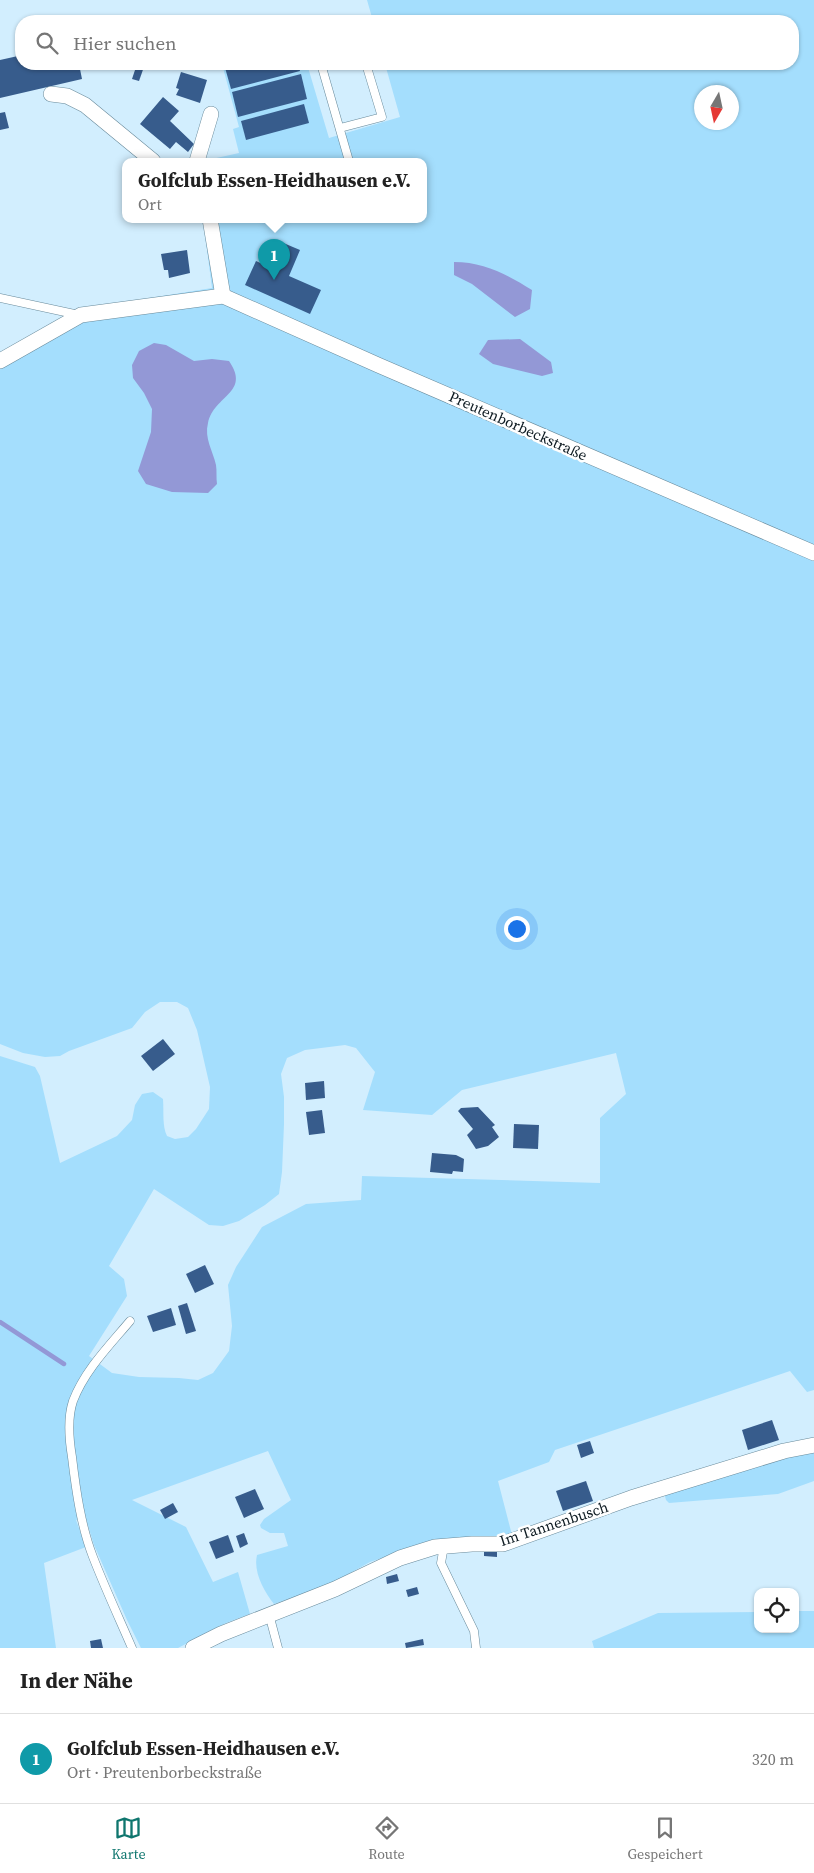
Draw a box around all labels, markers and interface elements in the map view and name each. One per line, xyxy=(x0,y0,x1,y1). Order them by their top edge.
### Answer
search box xyxy=(15,15,799,70)
icon: search xyxy=(33,29,61,57)
text: Hier suchen xyxy=(73,30,177,56)
north arrow xyxy=(694,85,739,130)
popup xyxy=(122,158,427,223)
text: Golfclub Essen-Heidhausen e.V. xyxy=(138,167,411,193)
text: Ort xyxy=(138,193,162,215)
pin: 1 xyxy=(258,239,290,280)
street label: Preutenborbeckstraße xyxy=(446,386,591,466)
your location xyxy=(504,916,530,942)
street label: Im Tannenbusch xyxy=(497,1496,611,1551)
map controls xyxy=(754,1588,799,1633)
button: locate xyxy=(754,1588,799,1633)
text: In der Nähe xyxy=(20,1666,133,1695)
text: Golfclub Essen-Heidhausen e.V. xyxy=(67,1735,340,1761)
text: 1 xyxy=(32,1748,40,1770)
text: 320 m xyxy=(752,1748,794,1770)
text: Ort · Preutenborbeckstraße xyxy=(67,1761,262,1783)
tab: Karte xyxy=(111,1814,146,1864)
tab: Route xyxy=(368,1814,405,1864)
tab: Gespeichert xyxy=(628,1814,703,1864)

